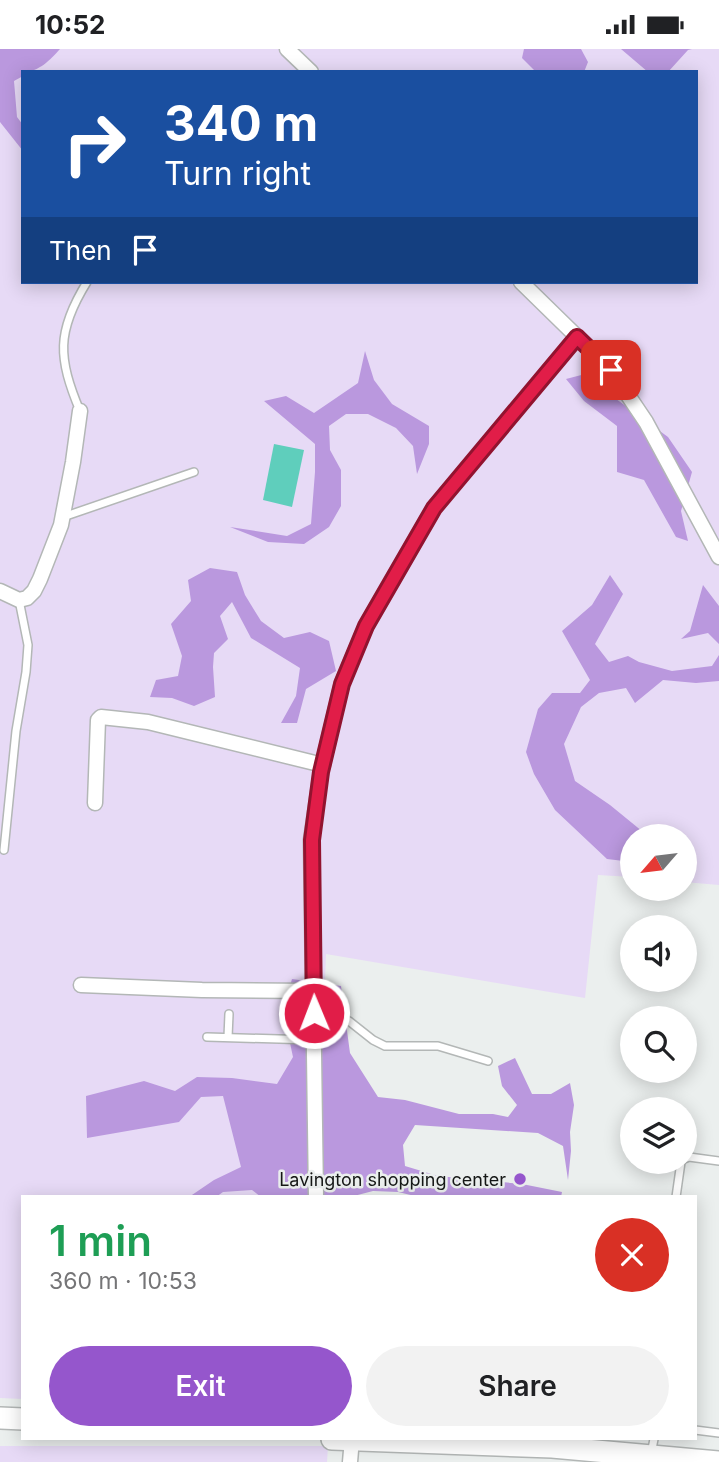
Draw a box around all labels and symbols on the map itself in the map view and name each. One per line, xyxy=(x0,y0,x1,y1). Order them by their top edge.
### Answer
pin xyxy=(581,340,641,400)
north arrow xyxy=(620,824,696,901)
position arrow xyxy=(277,976,351,1050)
place label: Lavington shopping center xyxy=(279,1169,506,1190)
marker: Lavington shopping center xyxy=(512,1171,528,1187)

